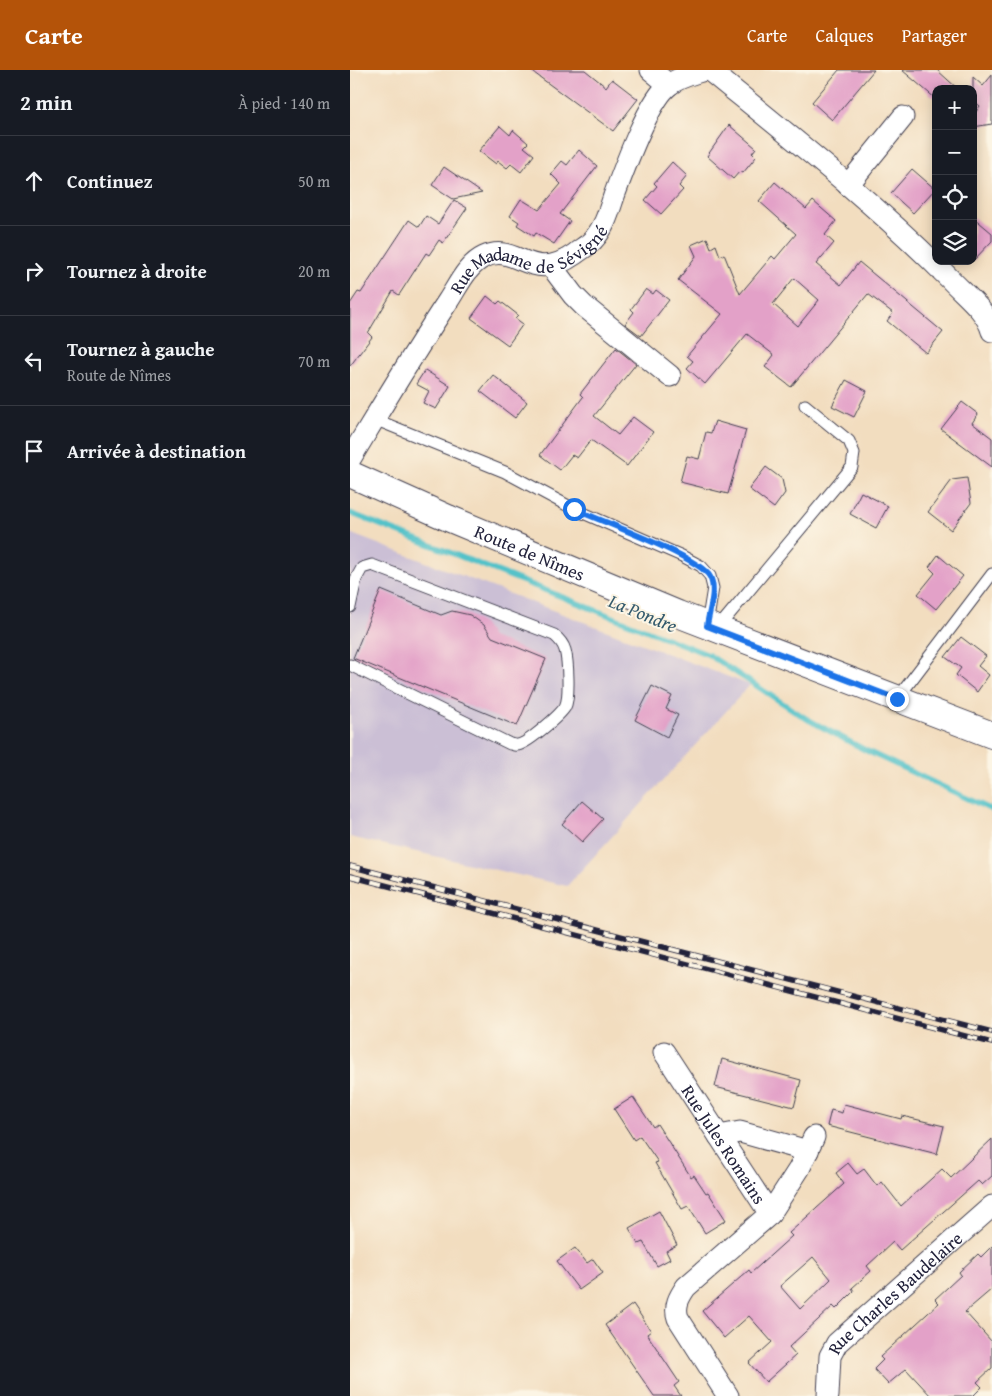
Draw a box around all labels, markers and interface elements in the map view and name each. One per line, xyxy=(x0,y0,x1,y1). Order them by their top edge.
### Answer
text: Carte xyxy=(25,18,83,53)
text: Carte xyxy=(747,22,788,49)
text: Calques xyxy=(816,22,874,49)
text: Partager xyxy=(902,22,967,49)
map controls xyxy=(932,85,977,265)
button: + xyxy=(932,85,977,130)
text: 2 min xyxy=(20,87,72,118)
text: À pied · 140 m xyxy=(238,91,330,115)
button: − xyxy=(932,130,977,175)
icon: ahead xyxy=(20,167,48,195)
text: Continuez xyxy=(67,167,153,195)
text: 50 m xyxy=(298,169,330,193)
button: locate xyxy=(932,175,977,220)
street label: Rue Madame de Sévigné xyxy=(442,220,614,299)
button: layers xyxy=(932,220,977,265)
icon: right xyxy=(20,257,48,285)
text: Tournez à droite xyxy=(67,257,207,285)
text: 20 m xyxy=(298,259,330,283)
text: Tournez à gauche xyxy=(67,335,215,363)
icon: left xyxy=(20,347,48,375)
text: 70 m xyxy=(298,349,330,373)
text: Route de Nîmes xyxy=(67,363,171,387)
icon: arrive xyxy=(20,437,48,465)
text: Arrivée à destination xyxy=(67,437,246,465)
route start xyxy=(563,498,586,521)
street label: Route de Nîmes xyxy=(470,517,589,587)
water label: La Pondre xyxy=(604,586,682,640)
route end xyxy=(886,688,909,711)
street label: Rue Jules Romains xyxy=(675,1079,773,1209)
street label: Rue Charles Baudelaire xyxy=(820,1225,968,1359)

